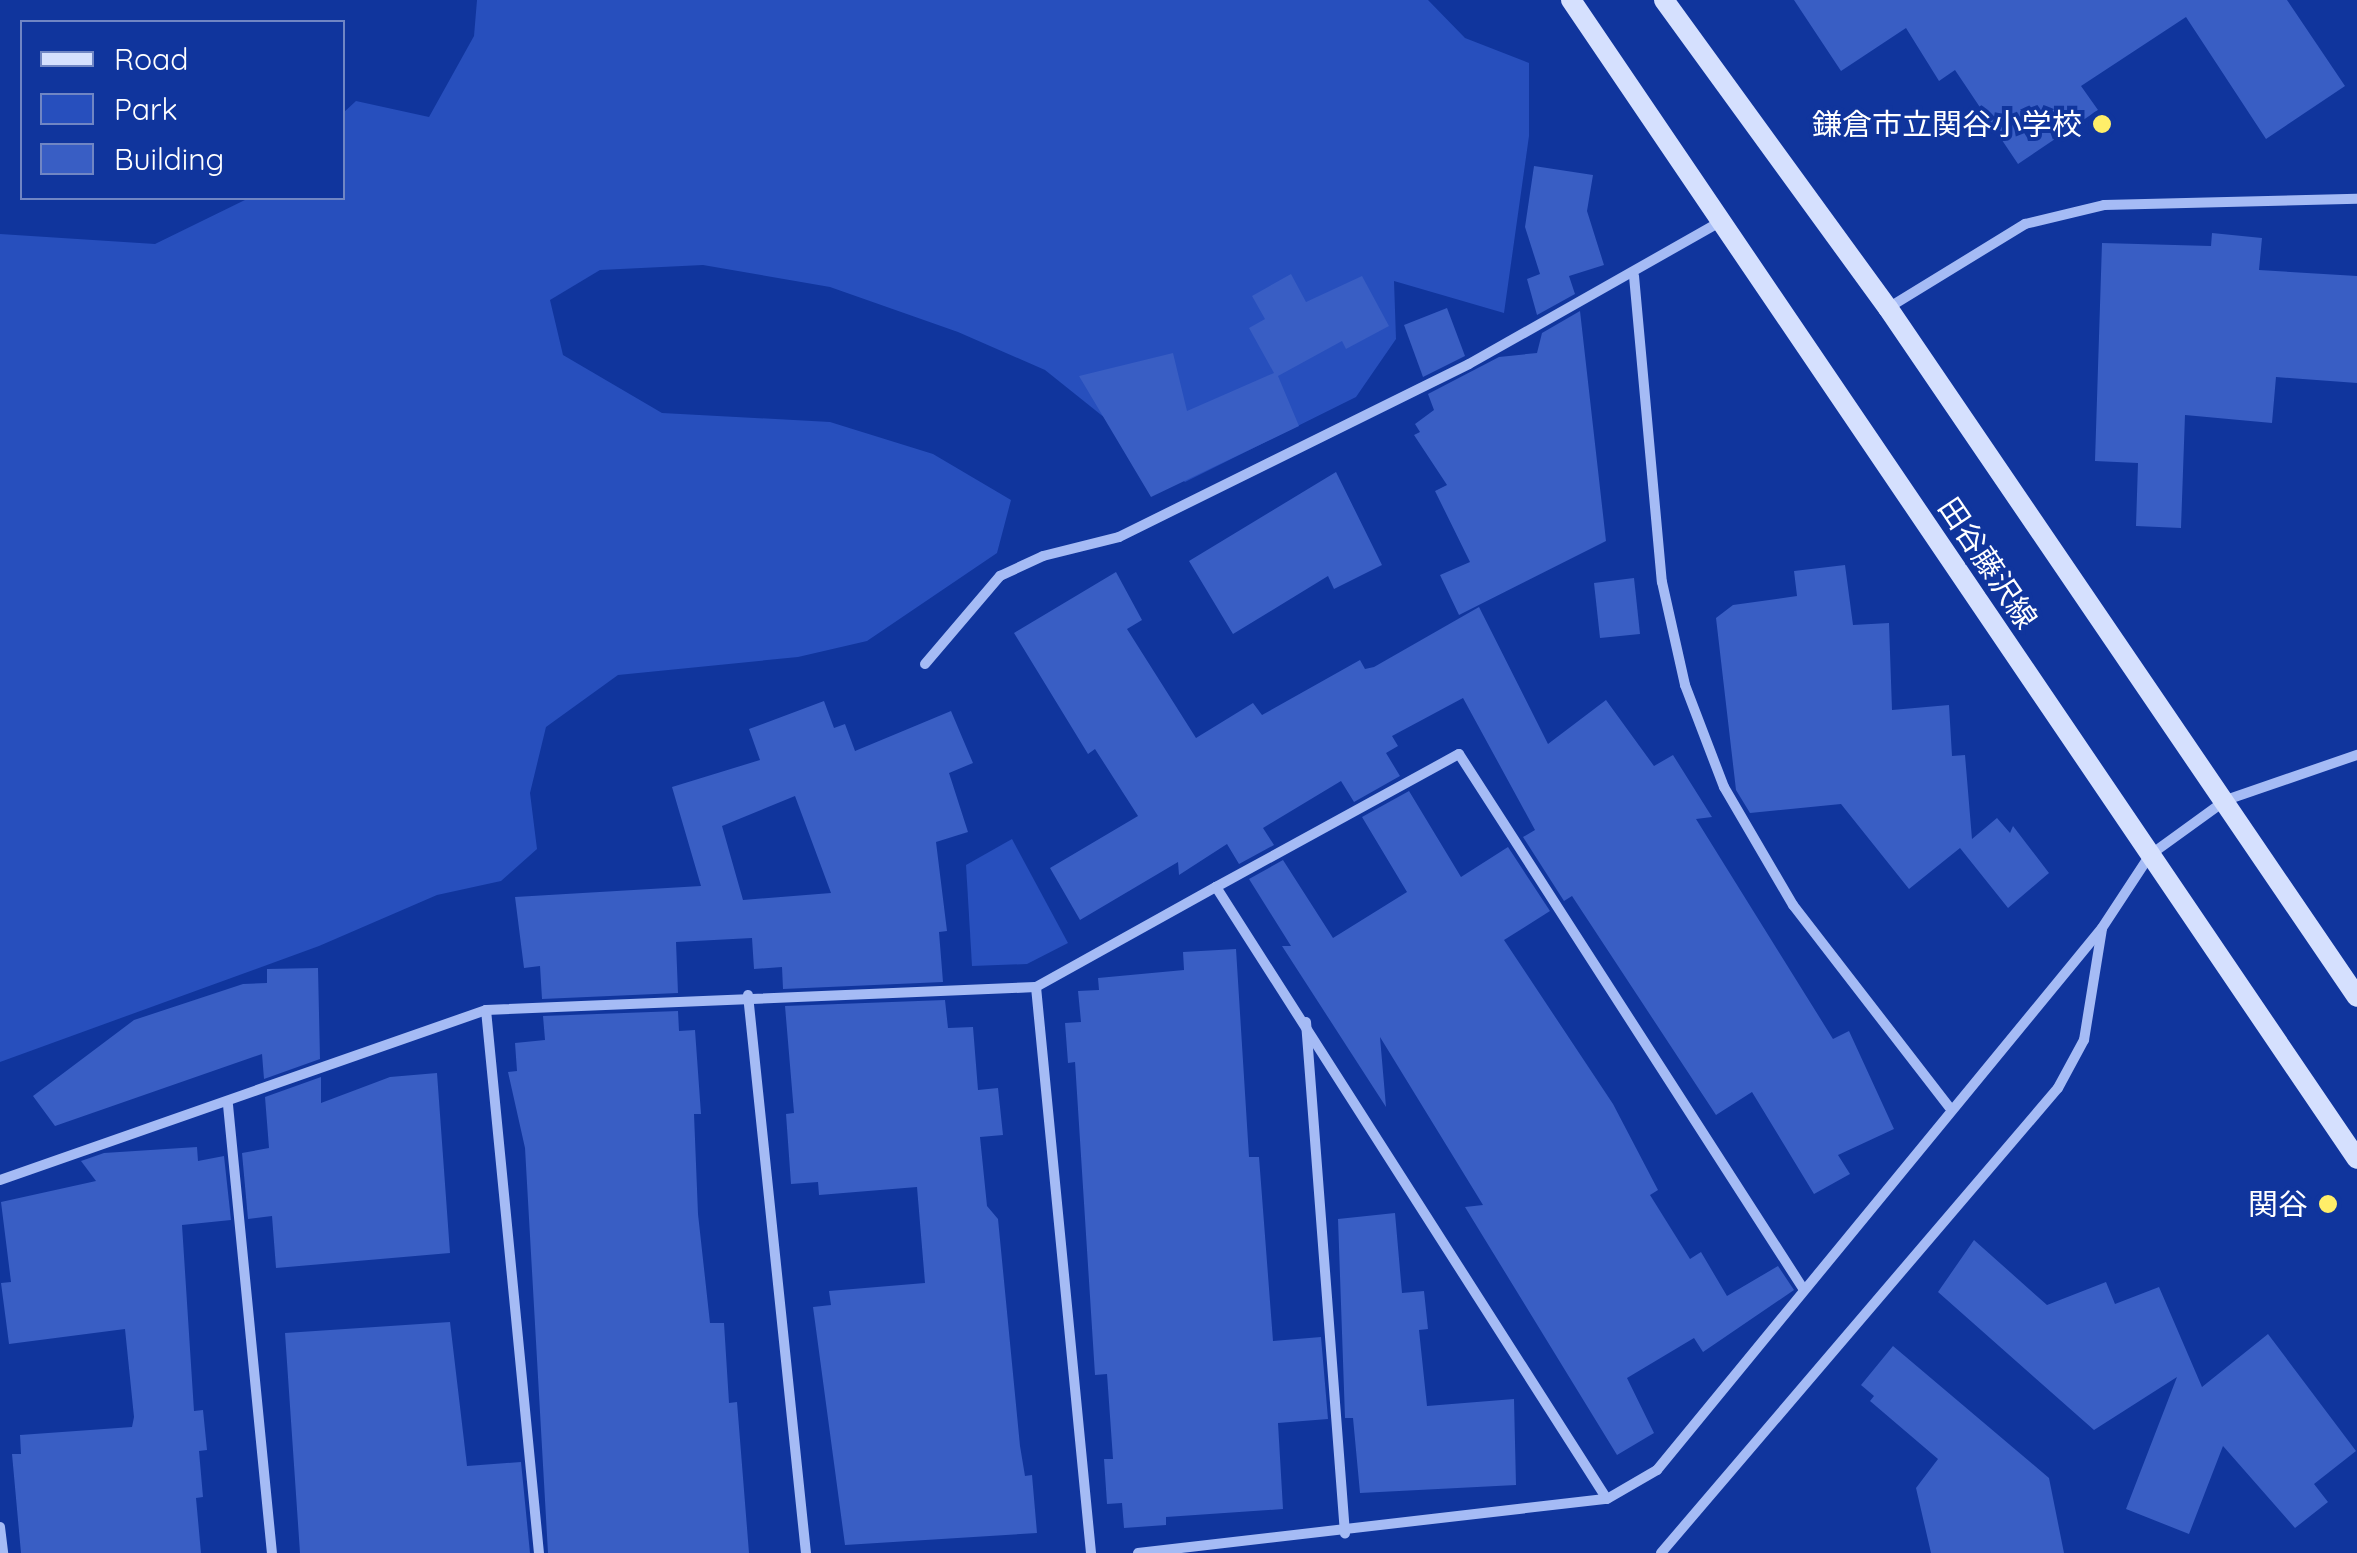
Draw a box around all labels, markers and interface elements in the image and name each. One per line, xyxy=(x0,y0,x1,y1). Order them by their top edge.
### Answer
legend xyxy=(20,20,345,200)
text: Road xyxy=(114,40,188,78)
text: Park xyxy=(114,90,178,128)
place label: 鎌倉市立関谷小学校 xyxy=(1812,106,2082,142)
marker: 鎌倉市立関谷小学校 xyxy=(2091,113,2113,135)
text: Building xyxy=(114,140,224,178)
street label: 田谷藤沢線 xyxy=(1931,491,2045,635)
place label: 関谷 xyxy=(2248,1186,2308,1222)
marker: 関谷 xyxy=(2317,1193,2339,1215)

